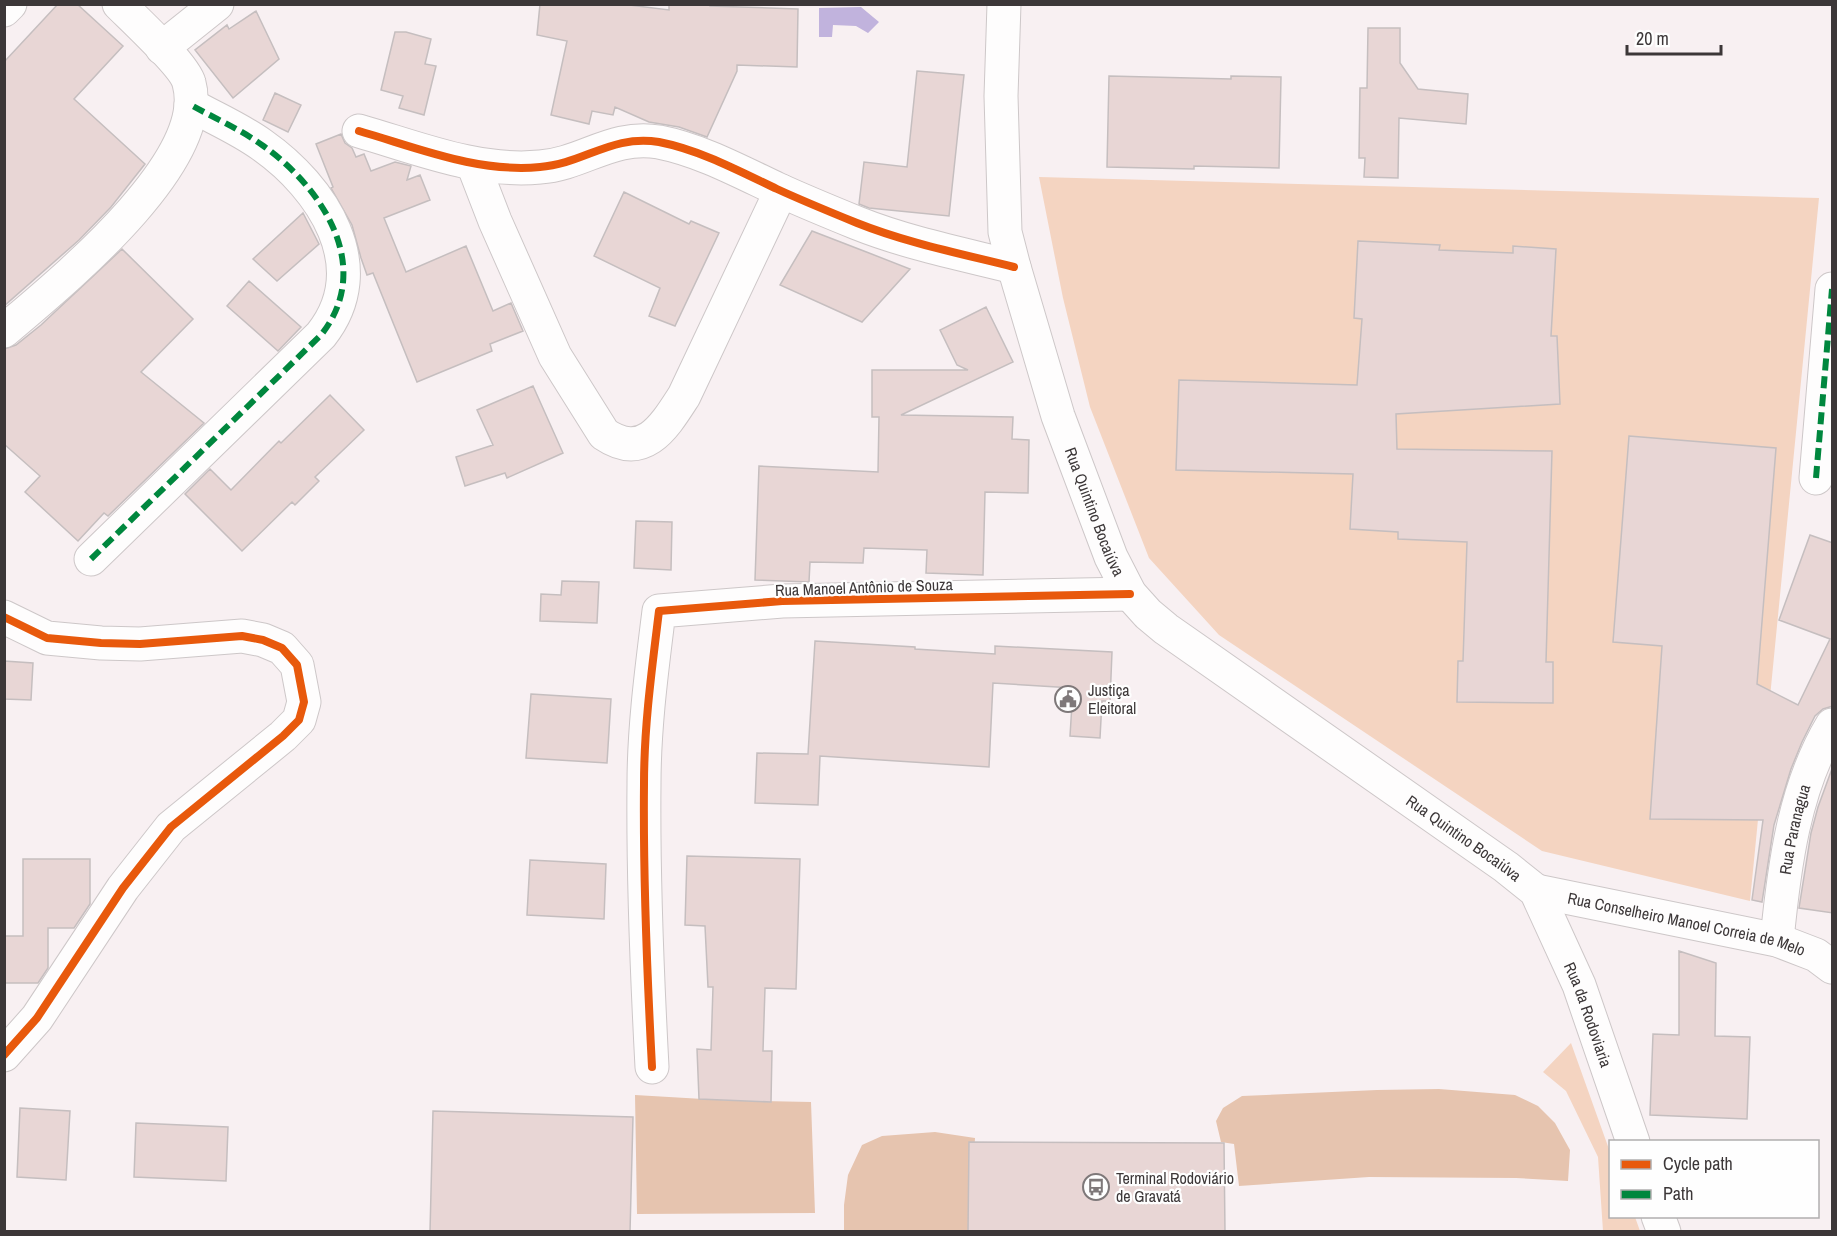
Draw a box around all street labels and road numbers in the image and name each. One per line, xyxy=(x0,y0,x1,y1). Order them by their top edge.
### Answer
street label: Rua Quintino Bocaiúva xyxy=(1060,444,1130,580)
street label: Rua Manoel Antônio de Souza xyxy=(775,573,954,601)
street label: Rua Paranagua xyxy=(1774,781,1816,876)
street label: Rua Quintino Bocaiúva xyxy=(1402,789,1527,887)
street label: Rua Conselheiro Manoel Correia de Melo xyxy=(1566,887,1809,961)
street label: Rua da Rodoviaria xyxy=(1559,959,1618,1071)

